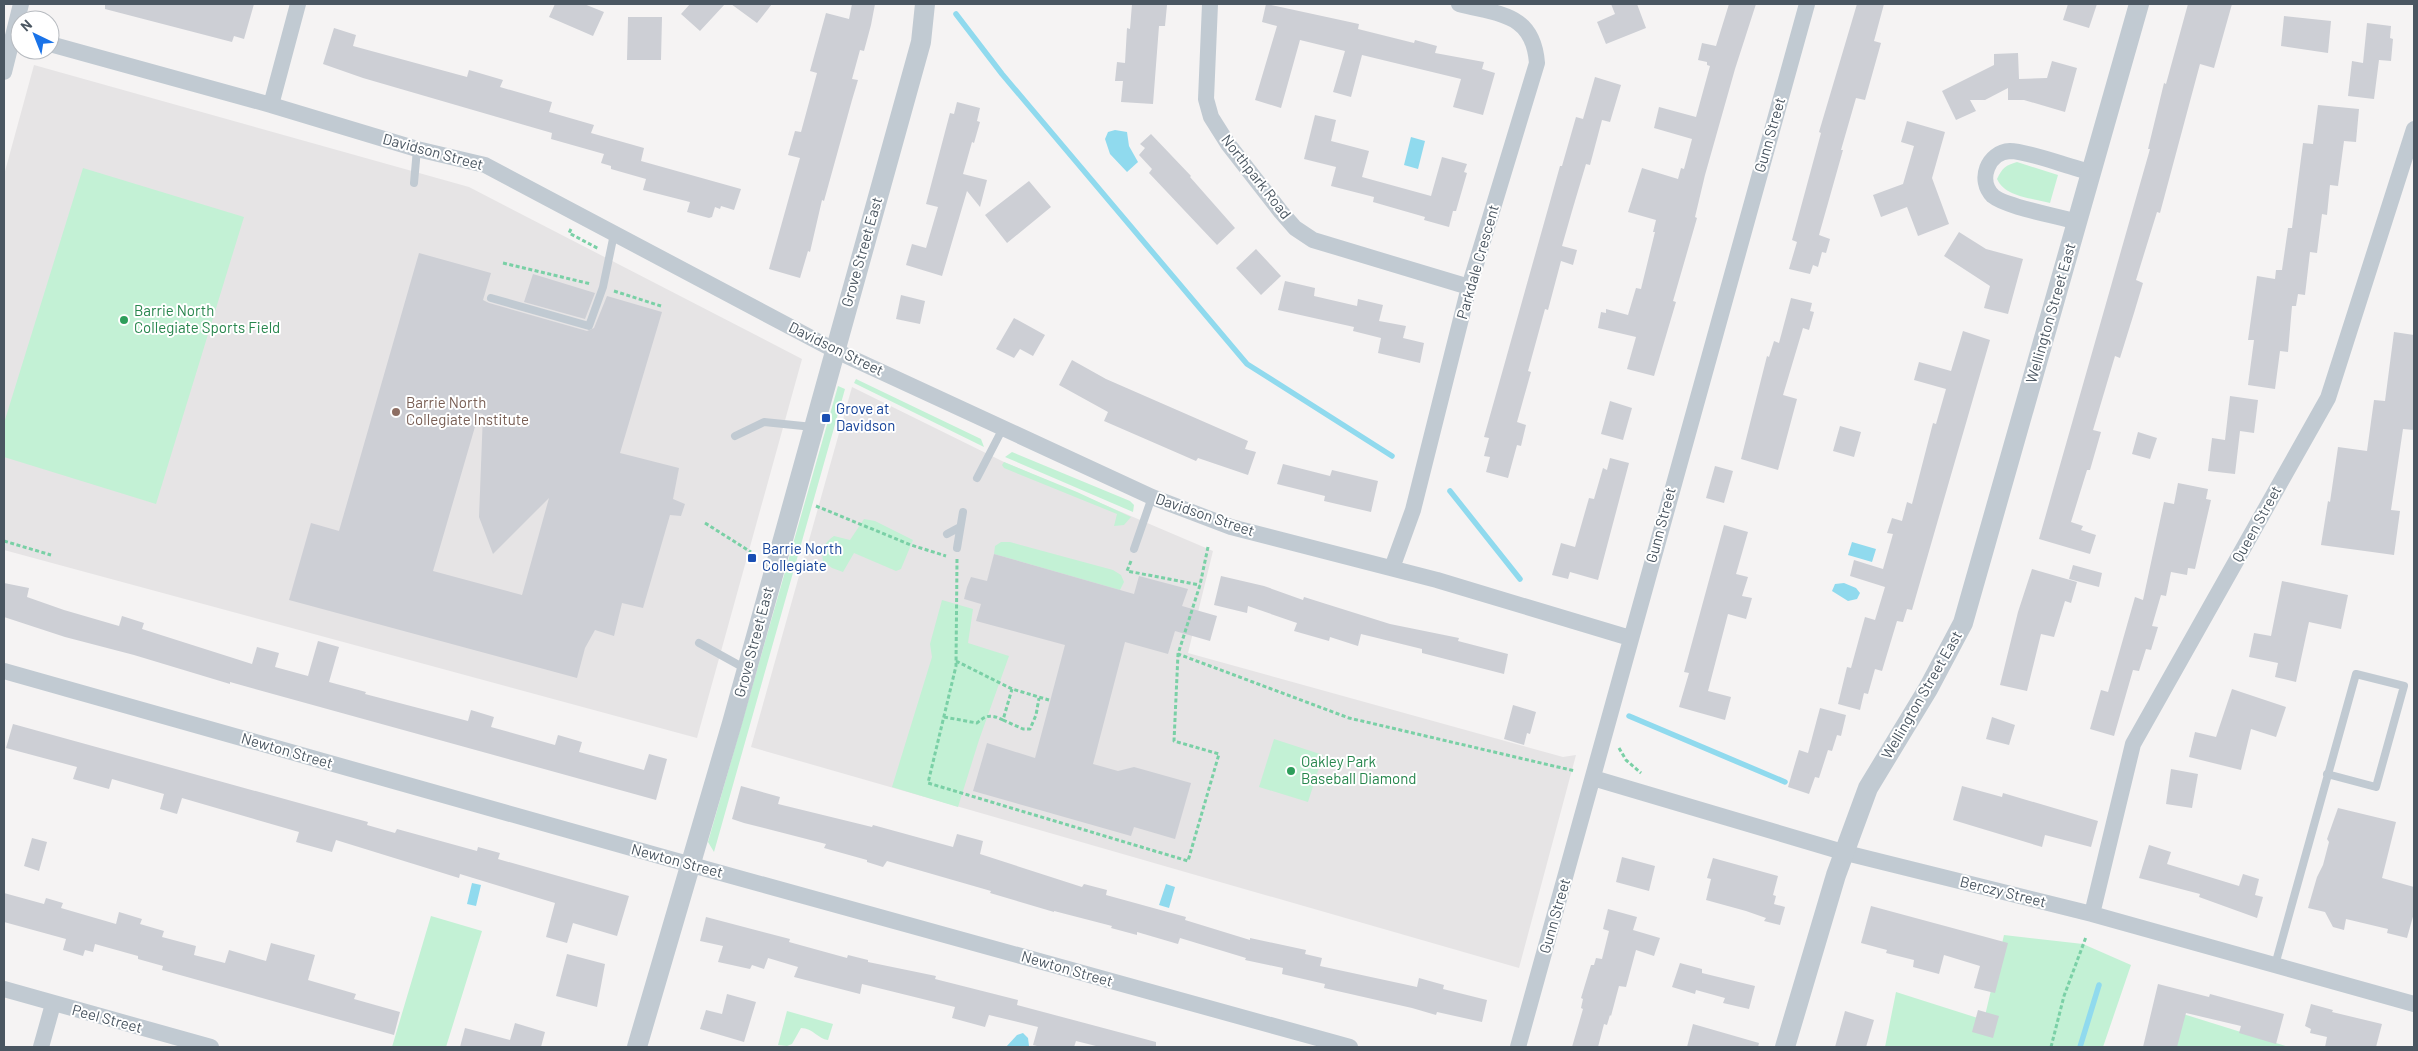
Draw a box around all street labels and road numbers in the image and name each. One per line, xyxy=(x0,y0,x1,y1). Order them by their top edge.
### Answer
street label: Gunn Street xyxy=(1750,95,1788,174)
street label: Davidson Street xyxy=(381,129,485,173)
street label: Northpark Road xyxy=(1218,130,1295,222)
street label: Grove Street East xyxy=(837,195,885,309)
street label: Parkdale Crescent xyxy=(1452,202,1502,321)
street label: Wellington Street East xyxy=(2021,240,2079,385)
street label: Davidson Street xyxy=(786,317,887,379)
street label: Queen Street xyxy=(2228,482,2285,565)
street label: Gunn Street xyxy=(1641,485,1679,564)
street label: Davidson Street xyxy=(1154,489,1257,539)
street label: Grove Street East xyxy=(730,585,776,699)
street label: Wellington Street East xyxy=(1877,627,1965,762)
street label: Newton Street xyxy=(240,728,335,772)
street label: Newton Street xyxy=(629,839,725,881)
street label: Berczy Street xyxy=(1958,872,2048,910)
street label: Gunn Street xyxy=(1535,876,1573,955)
street label: Newton Street xyxy=(1020,946,1115,990)
street label: Peel Street xyxy=(70,1000,144,1036)

